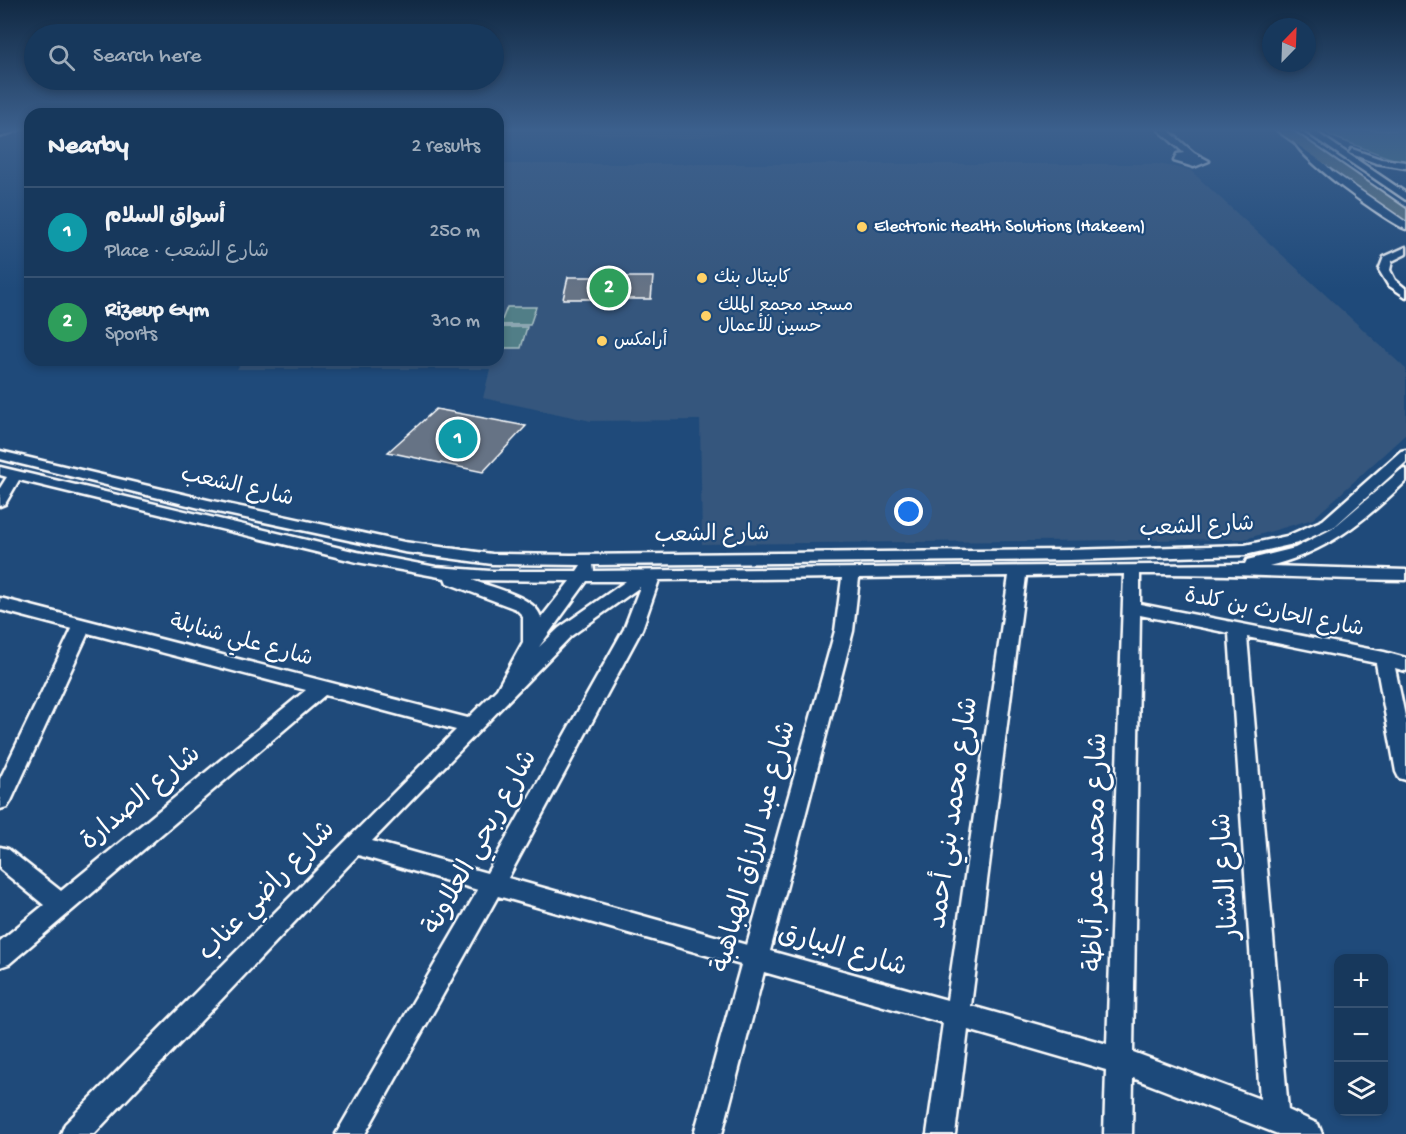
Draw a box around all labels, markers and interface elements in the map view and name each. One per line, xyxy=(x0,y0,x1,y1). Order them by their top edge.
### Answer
north arrow xyxy=(1262,18,1316,72)
search box xyxy=(24,24,504,90)
icon: search xyxy=(45,41,78,74)
text: Search here xyxy=(93,44,201,70)
text: Nearby xyxy=(48,132,129,163)
text: 2 results xyxy=(411,136,480,159)
text: أسواق السلام xyxy=(105,205,225,231)
place label: Electronic Health Solutions (Hakeem) xyxy=(874,217,1145,238)
marker: Electronic Health Solutions (Hakeem) xyxy=(855,220,869,234)
text: 1 xyxy=(63,221,72,244)
text: 250 m xyxy=(429,221,480,244)
text: Place · شارع الشعب xyxy=(105,241,269,264)
pin: 2 xyxy=(590,266,628,310)
place label: كابيتال بنك xyxy=(714,268,791,289)
marker: كابيتال بنك xyxy=(695,271,709,285)
place label: مسجد مجمع الملك حسين للأعمال xyxy=(718,296,853,338)
text: Rizeup Gym xyxy=(105,298,209,324)
marker: مسجد مجمع الملك حسين للأعمال xyxy=(699,309,713,323)
text: 2 xyxy=(63,311,72,334)
text: 310 m xyxy=(431,311,480,334)
text: Sports xyxy=(105,324,157,347)
place label: أرامكس xyxy=(614,329,668,352)
marker: أرامكس xyxy=(595,334,609,348)
pin: 1 xyxy=(438,416,478,462)
street label: شارع الشعب xyxy=(178,462,296,514)
your location xyxy=(894,497,923,526)
street label: شارع الشعب xyxy=(1139,512,1255,544)
street label: شارع الشعب xyxy=(654,522,770,550)
street label: شارع الحارث بن كلدة xyxy=(1182,584,1366,644)
street label: شارع علي شنابلة xyxy=(166,610,315,676)
street label: شارع محمد بني أحمد xyxy=(919,694,990,932)
street label: شارع عبد الرزاق الهباهبة xyxy=(707,718,805,976)
street label: شارع محمد عمر أباظة xyxy=(1076,732,1116,972)
street label: شارع الصدارة xyxy=(75,739,209,859)
street label: شارع ربحي العلاونة xyxy=(418,745,549,942)
street label: شارع الشنار xyxy=(1208,812,1249,942)
street label: شارع راضي عناب xyxy=(193,815,346,971)
street label: شارع البيارق xyxy=(774,918,910,986)
map controls xyxy=(1334,954,1388,1116)
button: + xyxy=(1334,954,1388,1008)
button: − xyxy=(1334,1008,1388,1062)
button: layers xyxy=(1334,1062,1388,1116)

